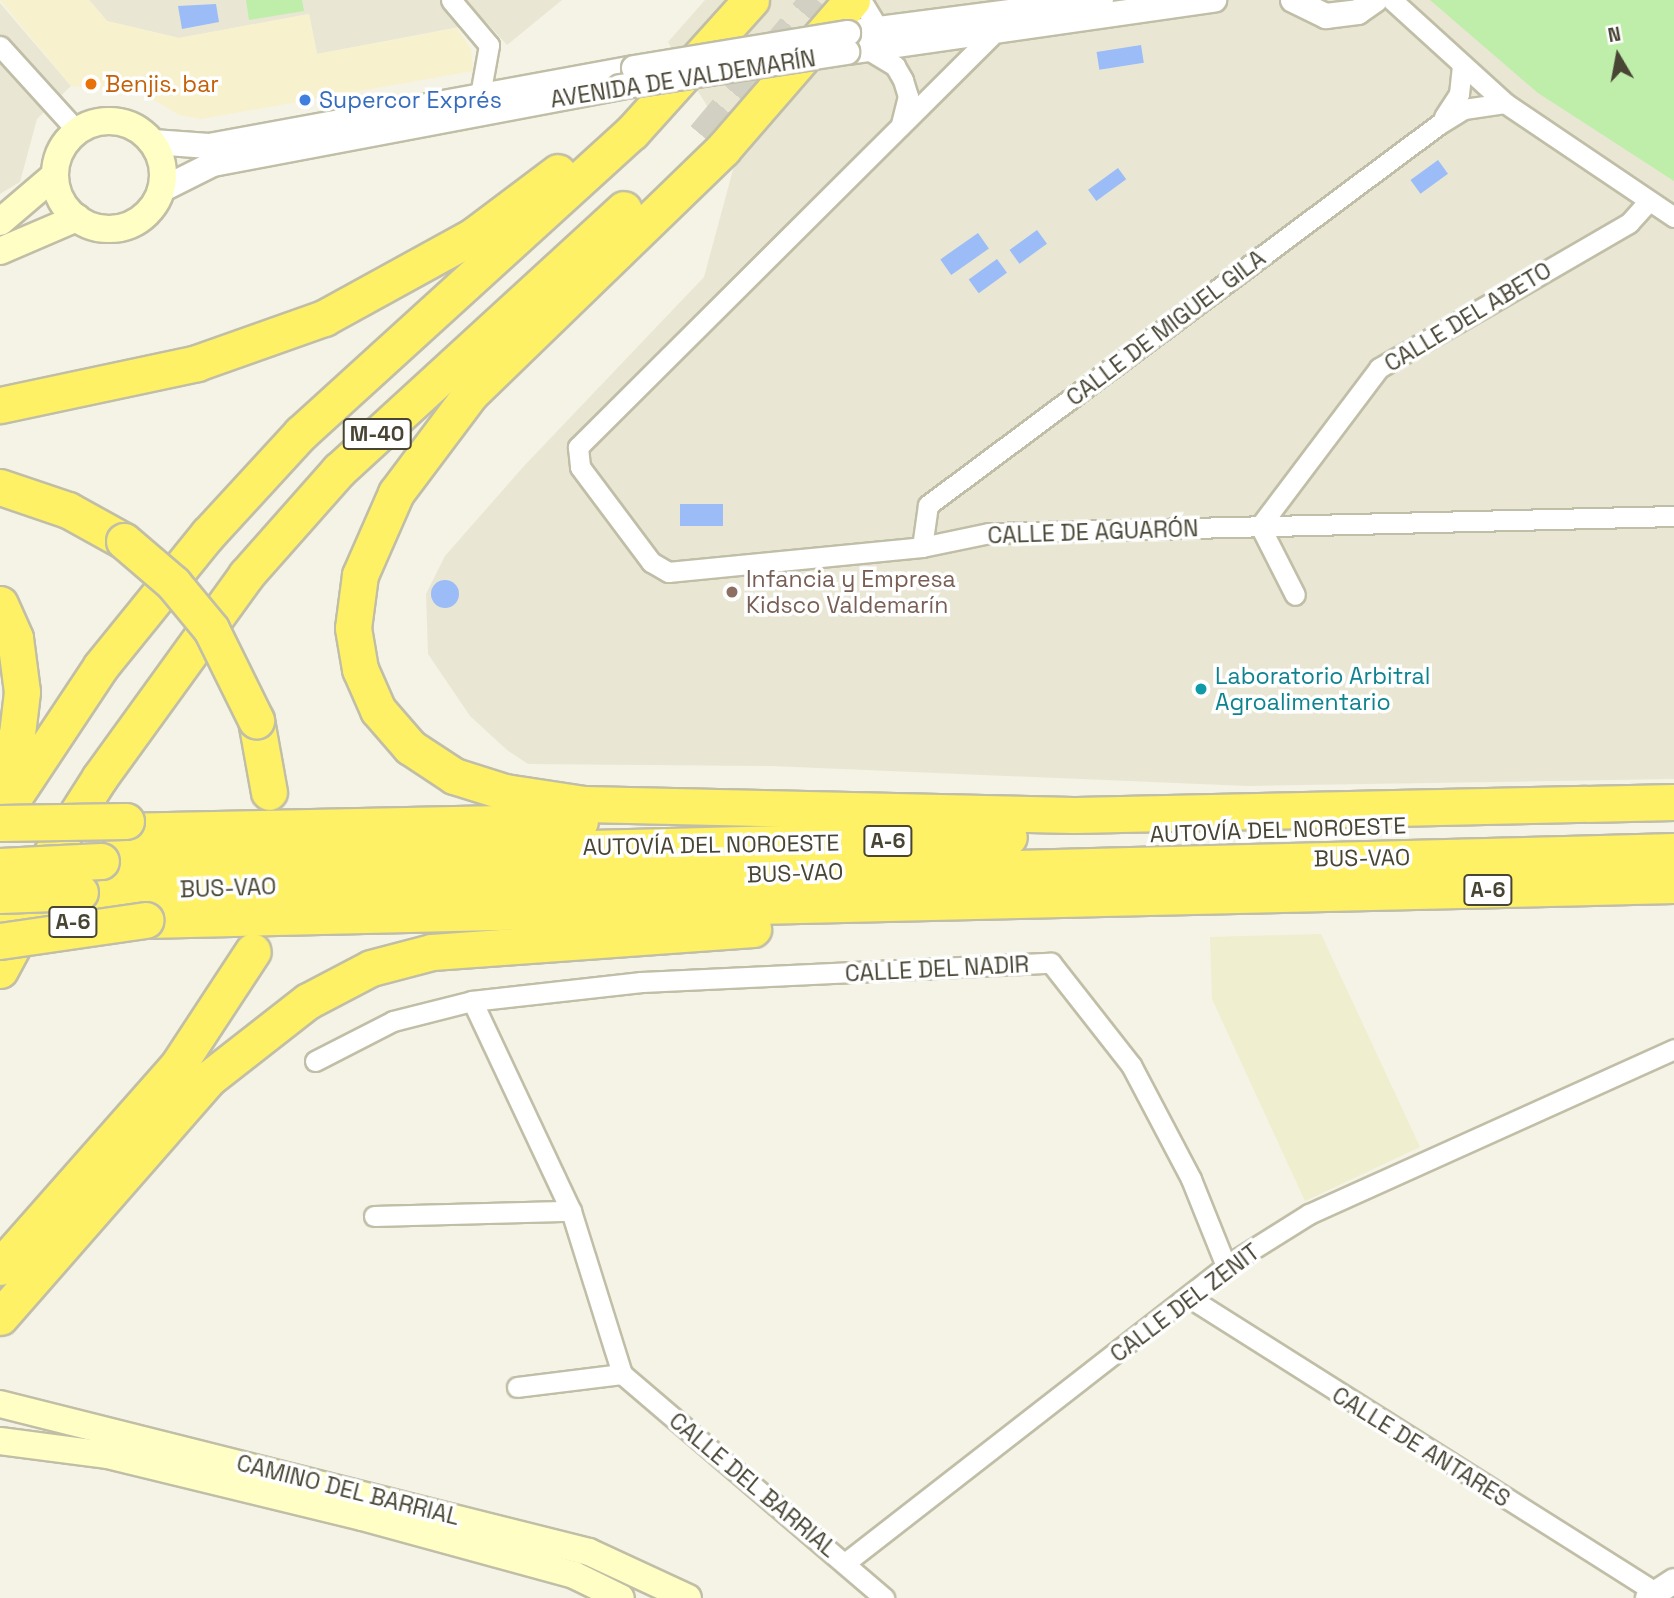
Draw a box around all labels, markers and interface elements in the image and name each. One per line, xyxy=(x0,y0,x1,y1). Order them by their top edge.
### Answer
north arrow xyxy=(1583,21,1653,91)
text: N xyxy=(1606,21,1623,48)
street label: AVENIDA DE VALDEMARÍN xyxy=(548,44,818,114)
place label: Benjis. bar xyxy=(105,70,220,98)
marker: Benjis. bar xyxy=(83,76,99,92)
place label: Supercor Exprés xyxy=(319,86,502,114)
marker: Supercor Exprés xyxy=(297,92,313,108)
street label: CALLE DE MIGUEL GILA xyxy=(1061,244,1271,412)
street label: CALLE DEL ABETO xyxy=(1379,256,1557,378)
road number: M-40 xyxy=(342,416,412,452)
street label: CALLE DE AGUARÓN xyxy=(987,515,1199,549)
place label: Infancia y Empresa Kidsco Valdemarín xyxy=(746,565,956,619)
marker: Infancia y Empresa Kidsco Valdemarín xyxy=(724,584,740,600)
place label: Laboratorio Arbitral Agroalimentario xyxy=(1215,662,1431,716)
marker: Laboratorio Arbitral Agroalimentario xyxy=(1193,681,1209,697)
street label: AUTOVÍA DEL NOROESTE xyxy=(1149,812,1407,848)
road number: A-6 xyxy=(862,824,914,858)
street label: AUTOVÍA DEL NOROESTE xyxy=(582,829,840,861)
street label: BUS-VAO xyxy=(1313,843,1411,873)
street label: BUS-VAO xyxy=(746,858,844,888)
road number: A-6 xyxy=(1462,872,1514,908)
street label: BUS-VAO xyxy=(179,873,277,903)
road number: A-6 xyxy=(47,904,99,940)
street label: CALLE DEL NADIR xyxy=(844,950,1030,988)
street label: CALLE DEL ZENIT xyxy=(1105,1238,1265,1368)
street label: CALLE DE ANTARES xyxy=(1327,1381,1515,1513)
street label: CALLE DEL BARRIAL xyxy=(663,1407,843,1563)
street label: CAMINO DEL BARRIAL xyxy=(234,1449,462,1531)

